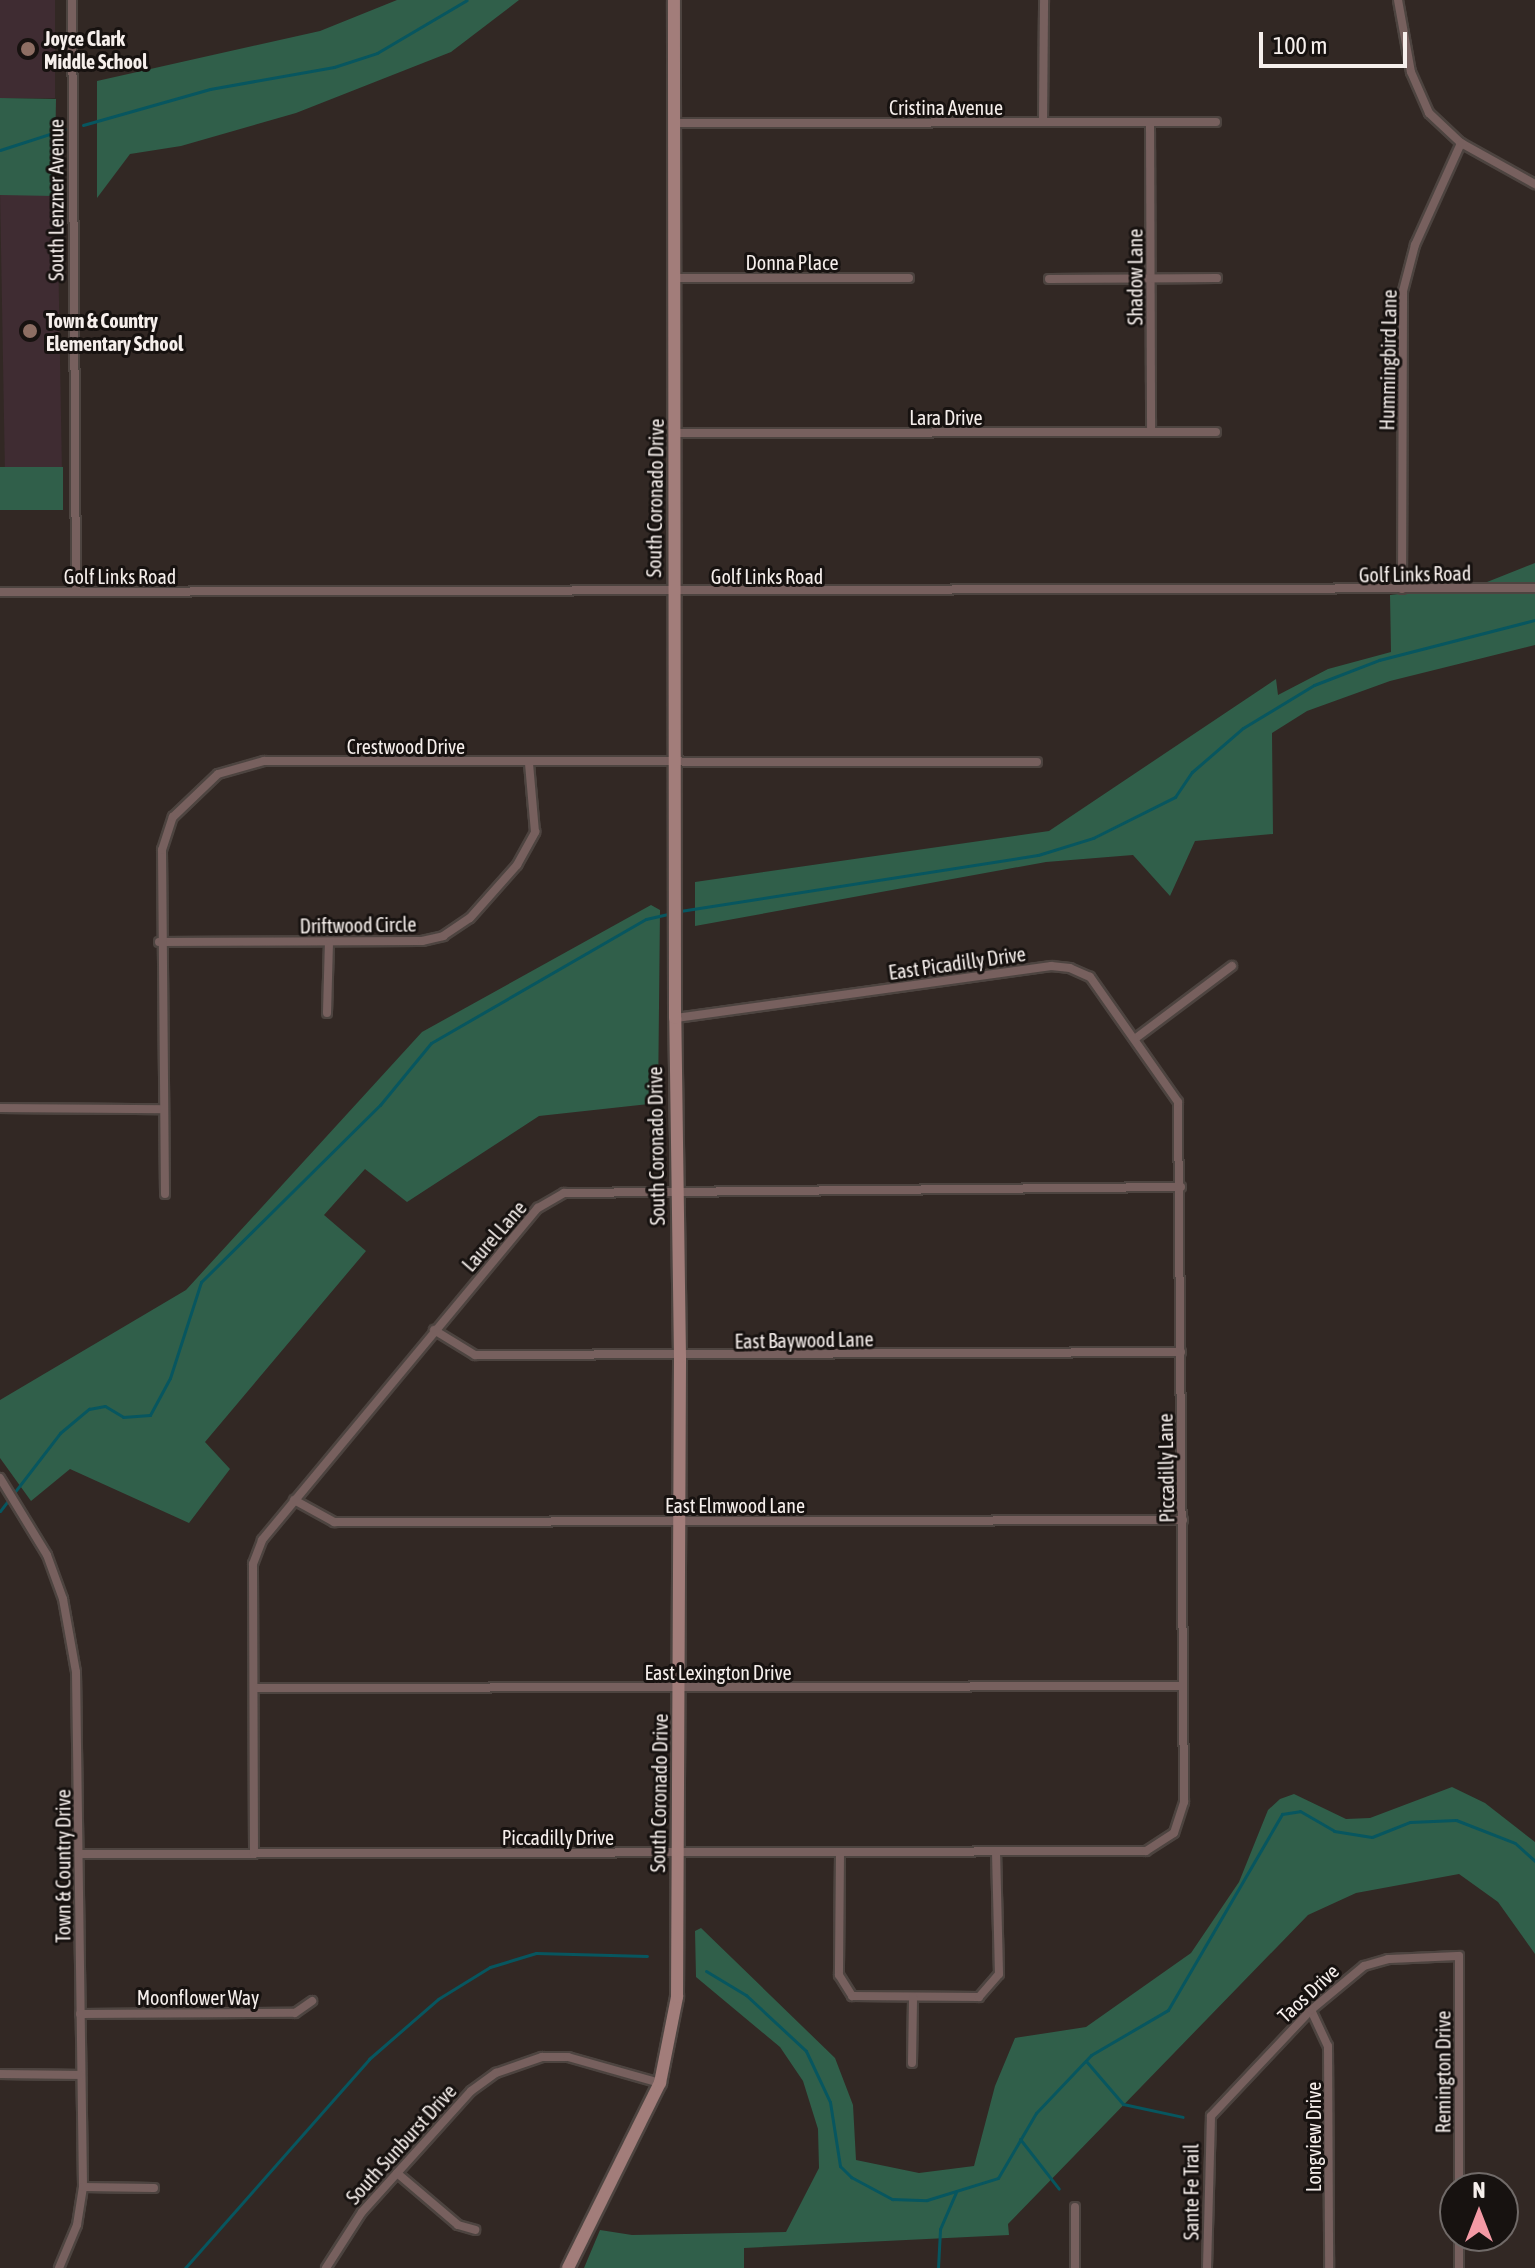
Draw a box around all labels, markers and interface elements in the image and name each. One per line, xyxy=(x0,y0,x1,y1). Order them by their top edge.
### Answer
scale bar xyxy=(1263,16,1411,66)
place label: Joyce Clark Middle School xyxy=(44,26,147,73)
text: 100 m xyxy=(1273,32,1327,59)
marker: Joyce Clark Middle School xyxy=(19,40,37,58)
street label: Cristina Avenue xyxy=(889,95,1003,119)
street label: South Lenzner Avenue xyxy=(44,119,68,281)
street label: Shadow Lane xyxy=(1123,229,1147,325)
street label: Donna Place xyxy=(746,250,838,274)
street label: Hummingbird Lane xyxy=(1375,289,1401,431)
place label: Town & Country Elementary School xyxy=(46,308,183,355)
marker: Town & Country Elementary School xyxy=(21,322,39,340)
street label: Lara Drive xyxy=(909,405,983,429)
street label: South Coronado Drive xyxy=(642,418,668,578)
street label: Golf Links Road xyxy=(1359,561,1471,587)
street label: Golf Links Road xyxy=(64,564,176,588)
street label: Golf Links Road xyxy=(711,564,823,588)
street label: Crestwood Drive xyxy=(347,734,465,758)
street label: Driftwood Circle xyxy=(299,912,417,938)
street label: East Picadilly Drive xyxy=(887,941,1027,985)
street label: South Coronado Drive xyxy=(643,1066,669,1226)
street label: Laurel Lane xyxy=(457,1196,531,1276)
street label: East Baywood Lane xyxy=(734,1327,874,1353)
street label: Piccadilly Lane xyxy=(1153,1413,1179,1523)
street label: East Elmwood Lane xyxy=(665,1493,805,1517)
street label: East Lexington Drive xyxy=(644,1660,792,1684)
street label: South Coronado Drive xyxy=(646,1713,672,1873)
street label: Town & Country Drive xyxy=(51,1789,75,1943)
street label: Piccadilly Drive xyxy=(502,1825,614,1849)
street label: Taos Drive xyxy=(1272,1959,1344,2027)
street label: Moonflower Way xyxy=(137,1985,259,2009)
street label: Remington Drive xyxy=(1431,2011,1455,2133)
street label: South Sunburst Drive xyxy=(341,2079,461,2209)
street label: Longview Drive xyxy=(1301,2082,1325,2192)
street label: Sante Fe Trail xyxy=(1179,2144,1203,2240)
north arrow xyxy=(1439,2172,1519,2252)
text: N xyxy=(1473,2177,1485,2203)

